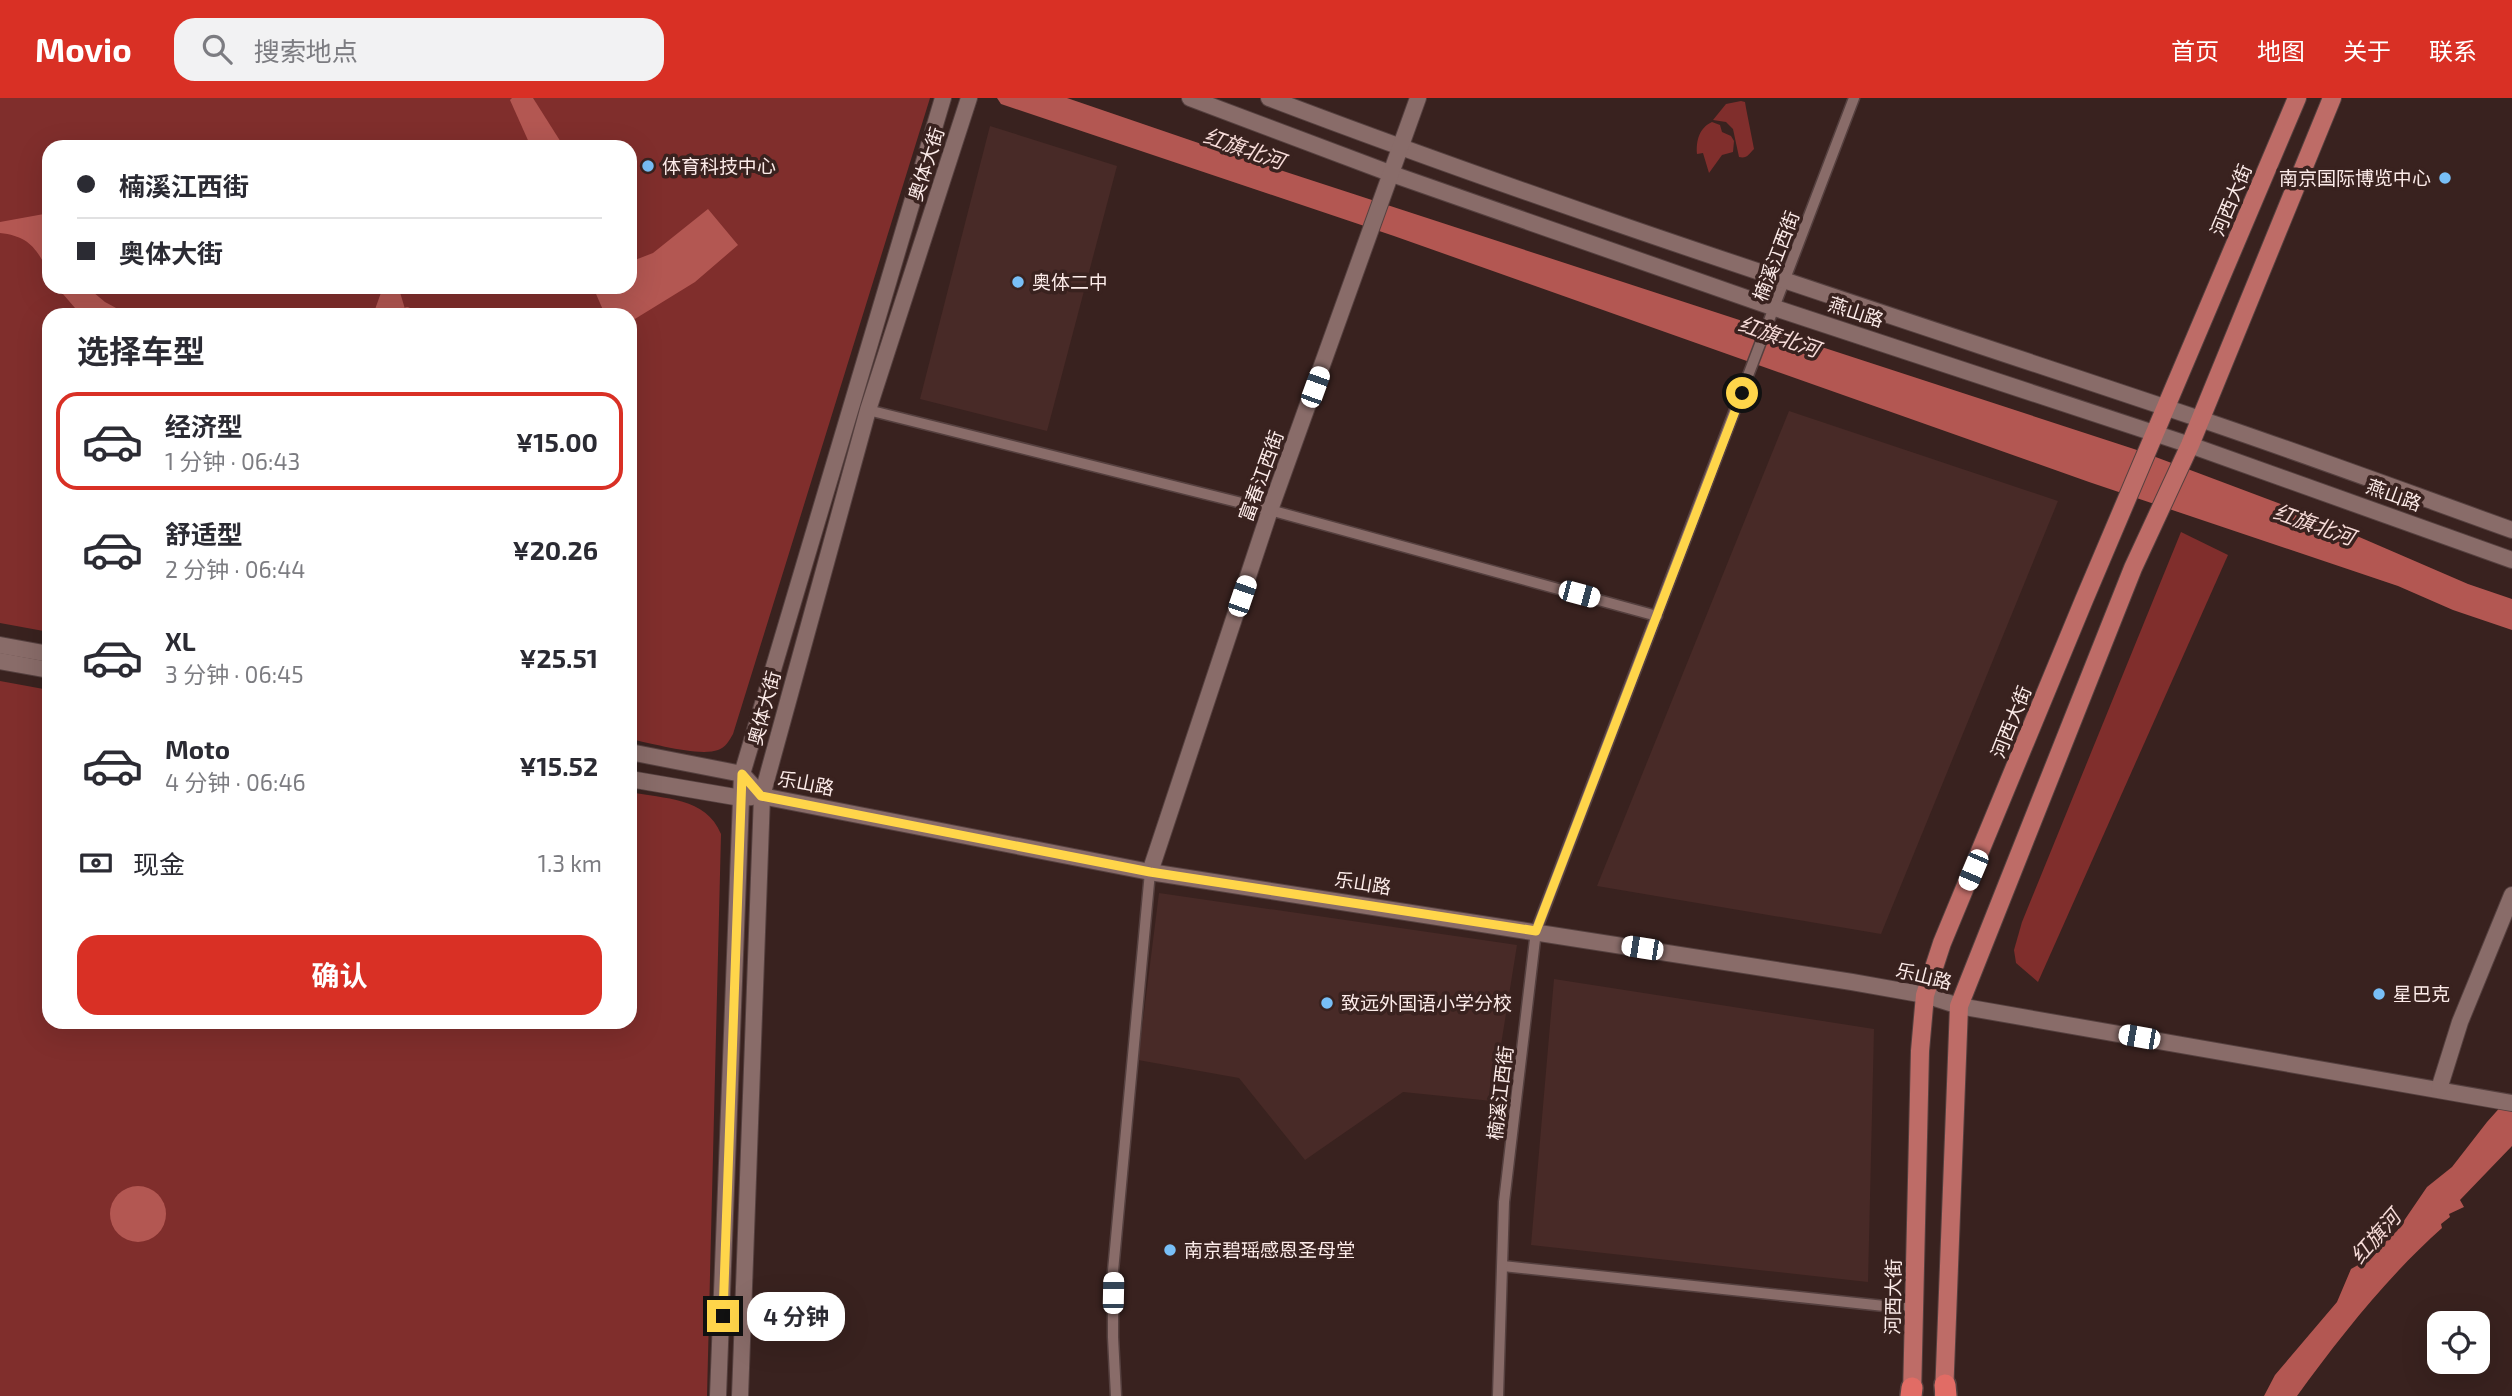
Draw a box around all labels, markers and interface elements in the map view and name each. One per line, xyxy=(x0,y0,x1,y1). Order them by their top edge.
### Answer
search box xyxy=(174,18,664,81)
text: Movio xyxy=(35,29,132,69)
icon: search xyxy=(198,30,236,68)
text: 搜索地点 xyxy=(254,35,358,66)
text: 首页 xyxy=(2171,36,2219,65)
text: 地图 xyxy=(2257,36,2305,65)
text: 关于 xyxy=(2343,36,2391,65)
text: 联系 xyxy=(2429,36,2477,65)
water label: 红旗北河 xyxy=(1201,122,1292,174)
street label: 奥体大街 xyxy=(903,124,948,204)
place label: 体育科技中心 xyxy=(662,154,776,177)
marker: 体育科技中心 xyxy=(640,158,656,174)
street label: 河西大街 xyxy=(2205,160,2256,239)
place label: 南京国际博览中心 xyxy=(2279,166,2431,189)
text: 楠溪江西街 xyxy=(119,170,249,201)
marker: 南京国际博览中心 xyxy=(2437,170,2453,186)
street label: 楠溪江西街 xyxy=(1748,207,1803,304)
text: 奥体大街 xyxy=(119,237,223,268)
place label: 奥体二中 xyxy=(1032,270,1108,293)
marker: 奥体二中 xyxy=(1010,274,1026,290)
street label: 燕山路 xyxy=(1825,292,1887,331)
water label: 红旗北河 xyxy=(1736,310,1827,362)
text: 选择车型 xyxy=(77,331,205,369)
car xyxy=(1298,364,1333,410)
route start xyxy=(1726,377,1758,409)
icon: car xyxy=(81,410,144,473)
text: 经济型 xyxy=(165,410,243,441)
text: ¥15.00 xyxy=(516,426,598,457)
street label: 富春江西街 xyxy=(1233,427,1288,524)
text: 1 分钟 · 06:43 xyxy=(165,447,300,475)
street label: 燕山路 xyxy=(2363,474,2425,515)
water label: 红旗北河 xyxy=(2271,498,2362,550)
icon: car xyxy=(81,518,144,581)
text: 舒适型 xyxy=(165,518,243,549)
text: ¥20.26 xyxy=(512,534,598,565)
text: 2 分钟 · 06:44 xyxy=(165,555,305,583)
car xyxy=(1226,573,1259,619)
car xyxy=(1556,578,1603,610)
text: XL xyxy=(165,625,196,656)
icon: car xyxy=(81,626,144,689)
text: ¥25.51 xyxy=(519,642,598,673)
text: 3 分钟 · 06:45 xyxy=(165,660,304,688)
street label: 奥体大街 xyxy=(743,668,784,748)
street label: 河西大街 xyxy=(1986,682,2035,761)
text: Moto xyxy=(165,733,230,764)
icon: car xyxy=(81,734,144,797)
text: ¥15.52 xyxy=(519,750,598,781)
street label: 乐山路 xyxy=(776,766,836,799)
text: 4 分钟 · 06:46 xyxy=(165,768,306,796)
icon: cash xyxy=(77,844,115,882)
car xyxy=(1956,847,1991,893)
text: 现金 xyxy=(133,848,185,879)
text: 1.3 km xyxy=(538,849,602,877)
street label: 乐山路 xyxy=(1333,867,1393,898)
car xyxy=(1620,934,1665,962)
button: 确认 xyxy=(77,935,602,1015)
street label: 乐山路 xyxy=(1894,957,1955,994)
place label: 星巴克 xyxy=(2393,982,2450,1005)
marker: 星巴克 xyxy=(2371,986,2387,1002)
place label: 致远外国语小学分校 xyxy=(1341,991,1512,1014)
marker: 致远外国语小学分校 xyxy=(1319,995,1335,1011)
car xyxy=(2117,1023,2162,1051)
street label: 楠溪江西街 xyxy=(1482,1044,1517,1141)
water label: 红旗河 xyxy=(2345,1201,2408,1268)
place label: 南京碧瑶感恩圣母堂 xyxy=(1184,1238,1355,1261)
marker: 南京碧瑶感恩圣母堂 xyxy=(1162,1242,1178,1258)
street label: 河西大街 xyxy=(1880,1259,1905,1335)
car xyxy=(1103,1272,1124,1314)
callout: 4 分钟 xyxy=(748,1292,846,1340)
route end xyxy=(707,1300,739,1332)
text: 4 分钟 xyxy=(763,1302,829,1330)
map controls xyxy=(2427,1311,2490,1374)
button: locate xyxy=(2427,1311,2490,1374)

